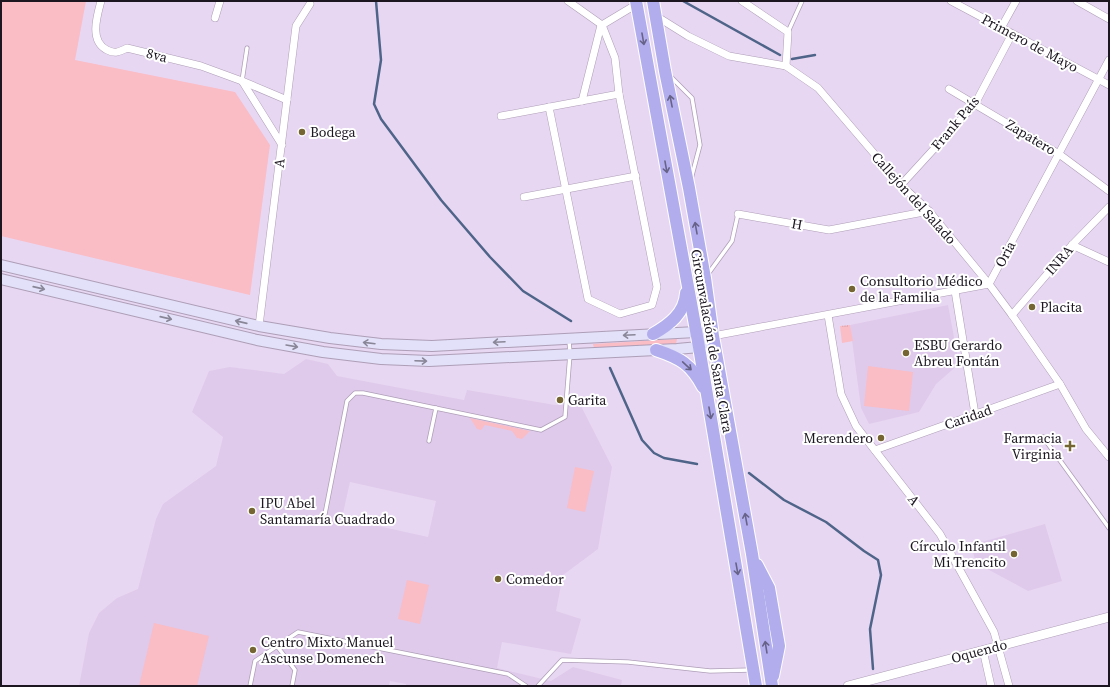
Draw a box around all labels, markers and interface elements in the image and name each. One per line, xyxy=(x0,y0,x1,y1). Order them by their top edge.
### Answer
street label: Primero de Mayo xyxy=(978,9,1082,77)
one-way arrow xyxy=(639,32,647,45)
street label: 8va xyxy=(144,43,170,67)
street label: Frank País xyxy=(926,91,984,155)
one-way arrow xyxy=(667,95,675,108)
street label: Zapatero xyxy=(1002,114,1060,160)
place label: Bodega xyxy=(310,122,357,142)
marker: Bodega xyxy=(297,127,307,137)
street label: Callejón del Salado xyxy=(867,147,961,249)
street label: A xyxy=(269,156,290,169)
one-way arrow xyxy=(662,160,670,173)
street label: H xyxy=(790,213,804,235)
one-way arrow xyxy=(692,222,700,235)
street label: Oria xyxy=(990,237,1021,271)
street label: INRA xyxy=(1040,240,1078,279)
street label: Circunvalación de Santa Clara xyxy=(686,248,738,435)
place label: Consultorio Médico de la Familia xyxy=(860,271,983,307)
marker: Consultorio Médico de la Familia xyxy=(847,284,857,294)
one-way arrow xyxy=(32,285,45,293)
place label: Placita xyxy=(1040,297,1083,317)
marker: Placita xyxy=(1027,302,1037,312)
one-way arrow xyxy=(159,315,172,323)
one-way arrow xyxy=(235,318,248,325)
one-way arrow xyxy=(623,332,636,339)
place label: ESBU Gerardo Abreu Fontán xyxy=(914,335,1003,371)
one-way arrow xyxy=(363,339,376,347)
one-way arrow xyxy=(493,339,506,346)
one-way arrow xyxy=(286,342,299,350)
marker: ESBU Gerardo Abreu Fontán xyxy=(901,348,911,358)
one-way arrow xyxy=(414,357,427,364)
one-way arrow xyxy=(681,361,692,370)
place label: Garita xyxy=(568,390,607,410)
marker: Garita xyxy=(555,395,565,405)
street label: Caridad xyxy=(942,400,994,434)
one-way arrow xyxy=(706,406,714,419)
place label: Merendero xyxy=(804,428,873,448)
place label: Farmacia Virginia xyxy=(1004,428,1063,464)
marker: Merendero xyxy=(876,433,886,443)
marker: Farmacia Virginia xyxy=(1065,441,1075,451)
street label: A xyxy=(903,490,925,510)
place label: IPU Abel Santamaría Cuadrado xyxy=(260,493,395,529)
marker: IPU Abel Santamaría Cuadrado xyxy=(247,506,257,516)
one-way arrow xyxy=(741,513,749,526)
place label: Círculo Infantil Mi Trencito xyxy=(910,536,1006,572)
marker: Círculo Infantil Mi Trencito xyxy=(1009,549,1019,559)
one-way arrow xyxy=(733,562,741,575)
place label: Comedor xyxy=(506,569,564,589)
marker: Comedor xyxy=(493,574,503,584)
place label: Centro Mixto Manuel Ascunse Domenech xyxy=(261,632,393,668)
street label: Oquendo xyxy=(949,634,1009,668)
one-way arrow xyxy=(762,641,770,654)
marker: Centro Mixto Manuel Ascunse Domenech xyxy=(248,645,258,655)

